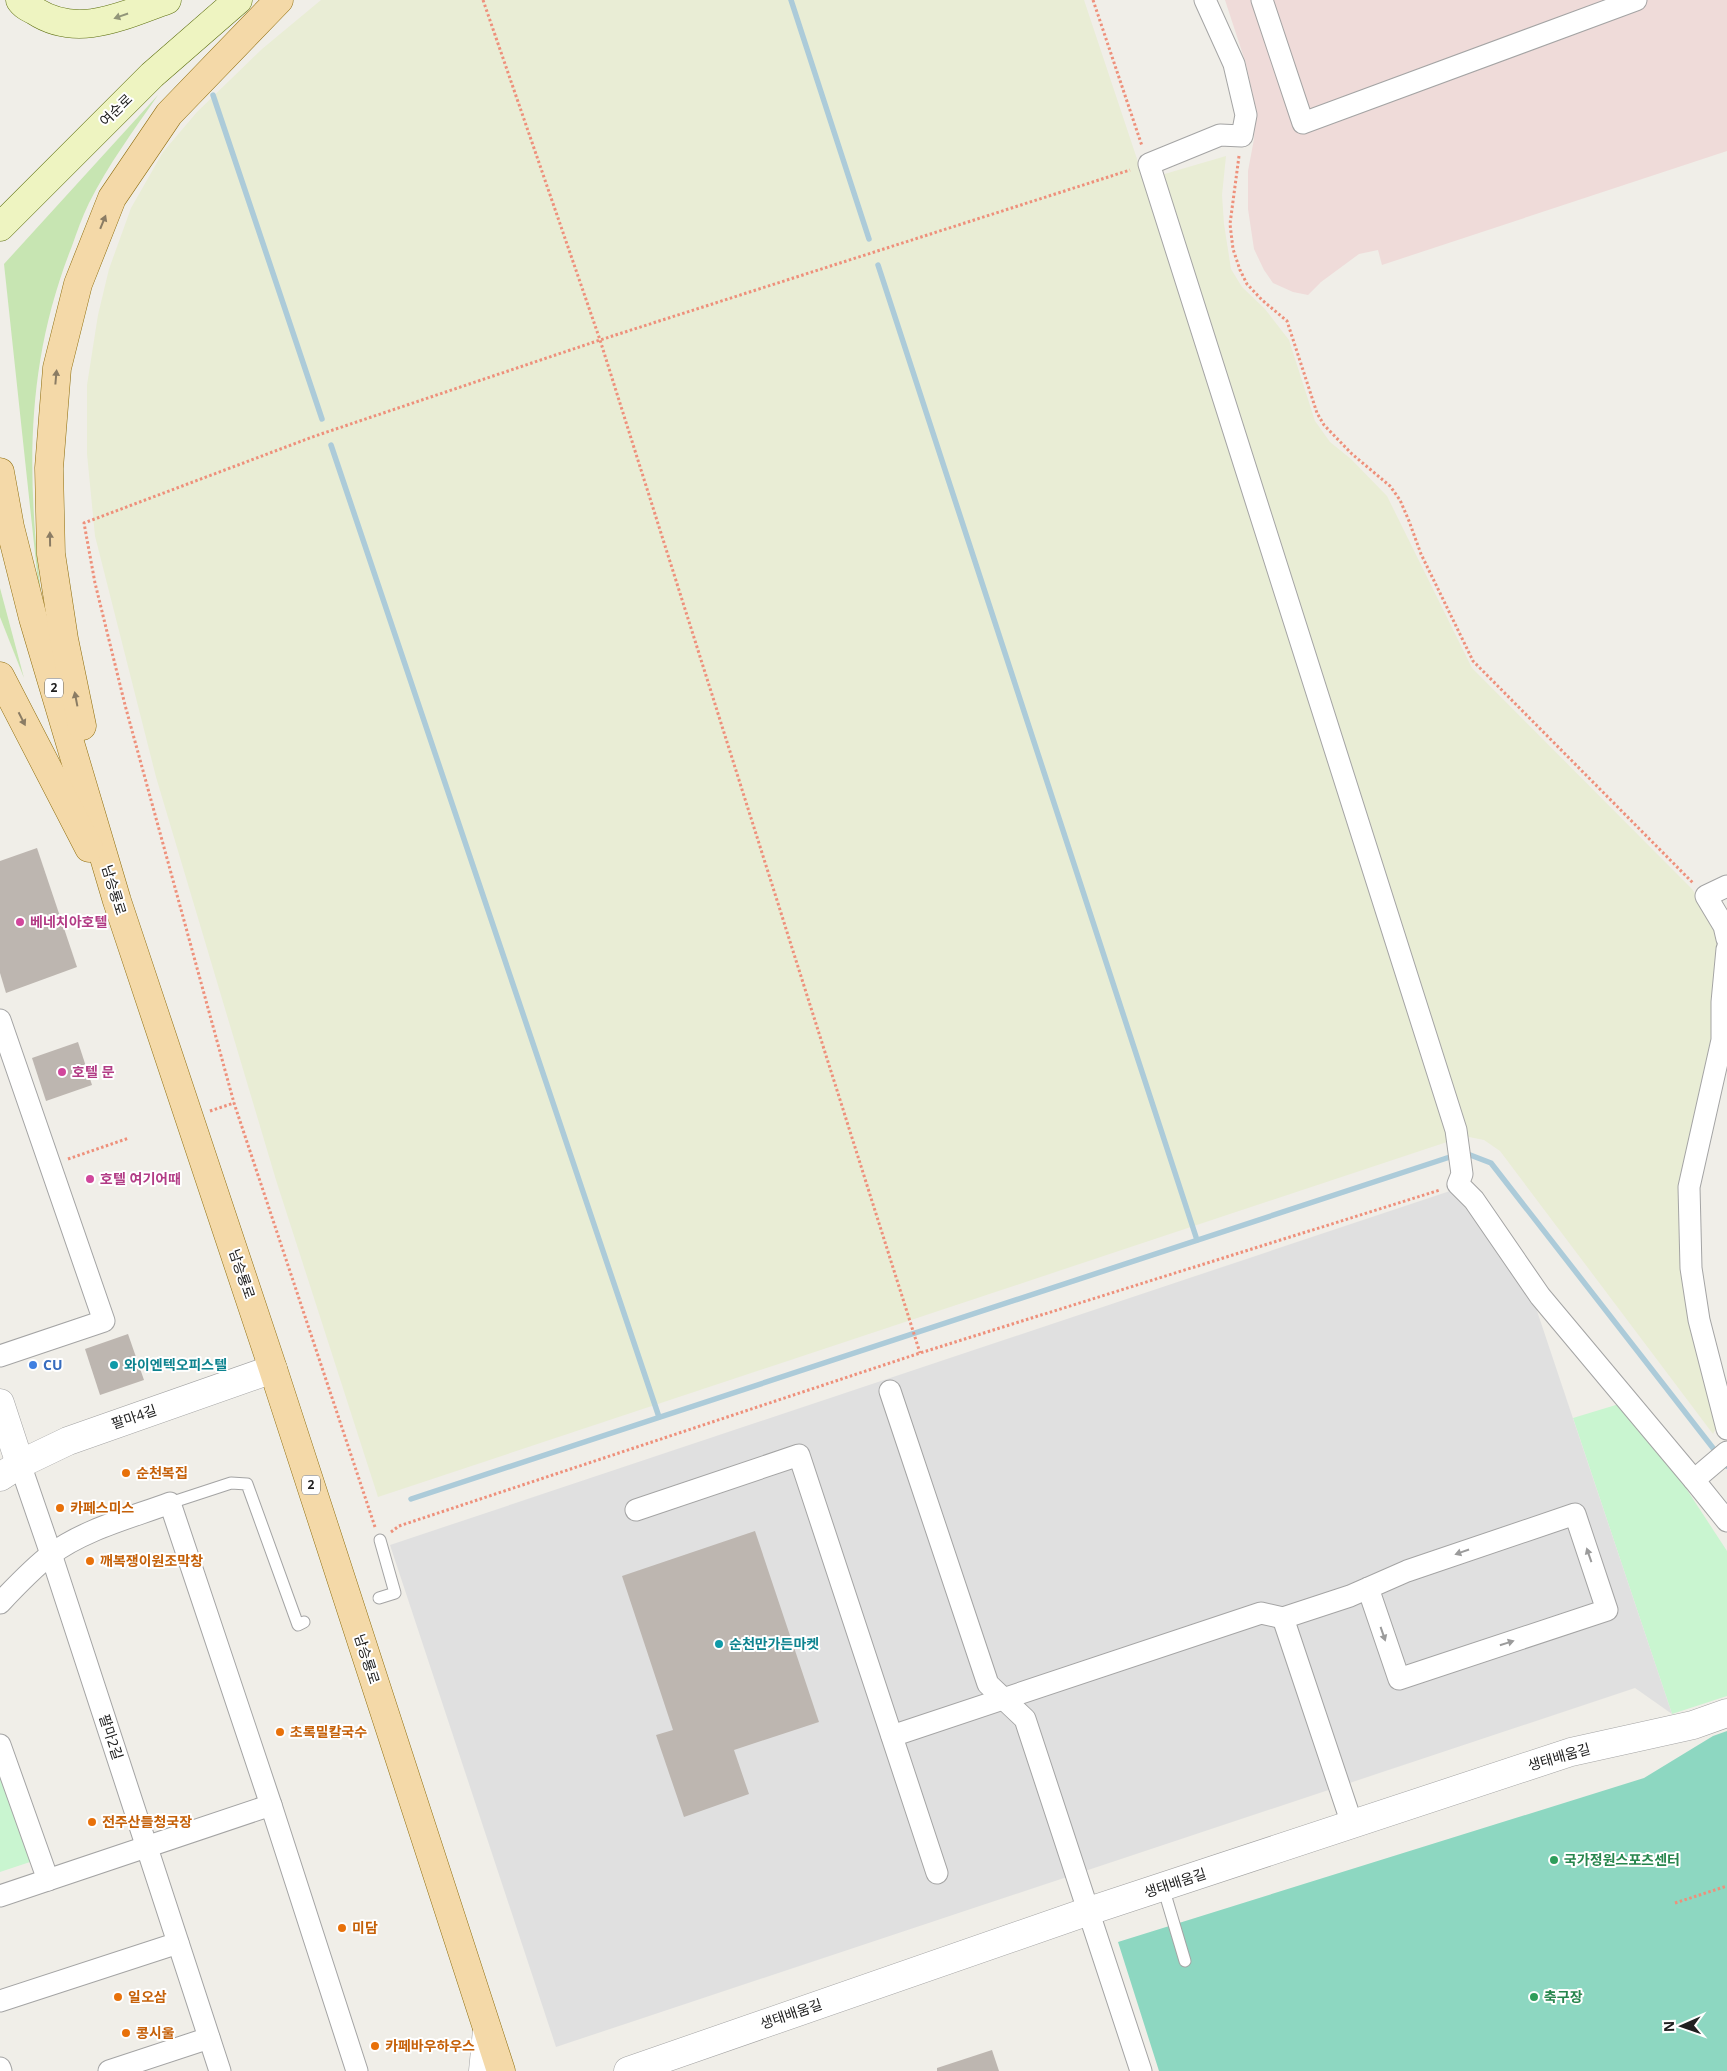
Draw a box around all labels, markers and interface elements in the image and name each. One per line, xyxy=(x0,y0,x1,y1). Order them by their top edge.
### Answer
one-way arrow xyxy=(113,12,128,20)
street label: 여순로 xyxy=(95,89,136,130)
one-way arrow xyxy=(99,214,107,229)
one-way arrow xyxy=(53,369,61,385)
one-way arrow xyxy=(46,531,54,547)
road number: 2 xyxy=(45,678,63,698)
one-way arrow xyxy=(72,691,80,707)
one-way arrow xyxy=(18,712,26,726)
street label: 남승룡로 xyxy=(98,862,131,917)
place label: 베네치아호텔 xyxy=(30,912,107,931)
marker: 베네치아호텔 xyxy=(14,916,26,928)
place label: 호텔 문 xyxy=(72,1062,114,1081)
marker: 호텔 문 xyxy=(56,1066,68,1078)
place label: 호텔 여기어때 xyxy=(100,1169,181,1188)
marker: 호텔 여기어때 xyxy=(84,1173,96,1185)
street label: 남승룡로 xyxy=(225,1246,260,1301)
place label: CU xyxy=(43,1355,63,1374)
place label: 와이엔텍오피스텔 xyxy=(124,1355,227,1374)
marker: CU xyxy=(27,1359,39,1371)
marker: 와이엔텍오피스텔 xyxy=(108,1359,120,1371)
street label: 팔마4길 xyxy=(109,1400,159,1433)
place label: 순천복집 xyxy=(136,1463,188,1482)
marker: 순천복집 xyxy=(120,1467,132,1479)
road number: 2 xyxy=(302,1476,320,1494)
place label: 카페스미스 xyxy=(70,1498,135,1517)
marker: 카페스미스 xyxy=(54,1502,66,1514)
one-way arrow xyxy=(1585,1548,1592,1563)
one-way arrow xyxy=(1454,1549,1469,1557)
place label: 깨복쟁이원조막창 xyxy=(100,1551,203,1570)
marker: 깨복쟁이원조막창 xyxy=(84,1555,96,1567)
one-way arrow xyxy=(1379,1627,1387,1642)
street label: 남승룡로 xyxy=(350,1631,385,1686)
place label: 순천만가든마켓 xyxy=(729,1634,819,1653)
marker: 순천만가든마켓 xyxy=(713,1638,725,1650)
one-way arrow xyxy=(1500,1639,1515,1646)
street label: 팔마2길 xyxy=(95,1712,128,1762)
place label: 초록밀칼국수 xyxy=(290,1722,367,1741)
marker: 초록밀칼국수 xyxy=(274,1726,286,1738)
street label: 생태배움길 xyxy=(1525,1739,1592,1775)
place label: 전주산들청국장 xyxy=(102,1812,192,1831)
marker: 전주산들청국장 xyxy=(86,1816,98,1828)
place label: 국가정원스포츠센터 xyxy=(1564,1850,1680,1869)
marker: 국가정원스포츠센터 xyxy=(1548,1854,1560,1866)
street label: 생태배움길 xyxy=(1141,1864,1208,1902)
place label: 미담 xyxy=(352,1918,378,1937)
marker: 미담 xyxy=(336,1922,348,1934)
place label: 일오삼 xyxy=(128,1987,167,2006)
place label: 축구장 xyxy=(1544,1987,1583,2006)
marker: 일오삼 xyxy=(112,1991,124,2003)
marker: 축구장 xyxy=(1528,1991,1540,2003)
street label: 생태배움길 xyxy=(757,1994,824,2033)
north arrow xyxy=(1657,2001,1707,2051)
text: N xyxy=(1659,2020,1678,2032)
place label: 콩시울 xyxy=(136,2023,175,2042)
marker: 콩시울 xyxy=(120,2027,132,2039)
place label: 카페바우하우스 xyxy=(385,2036,475,2055)
marker: 카페바우하우스 xyxy=(369,2040,381,2052)

